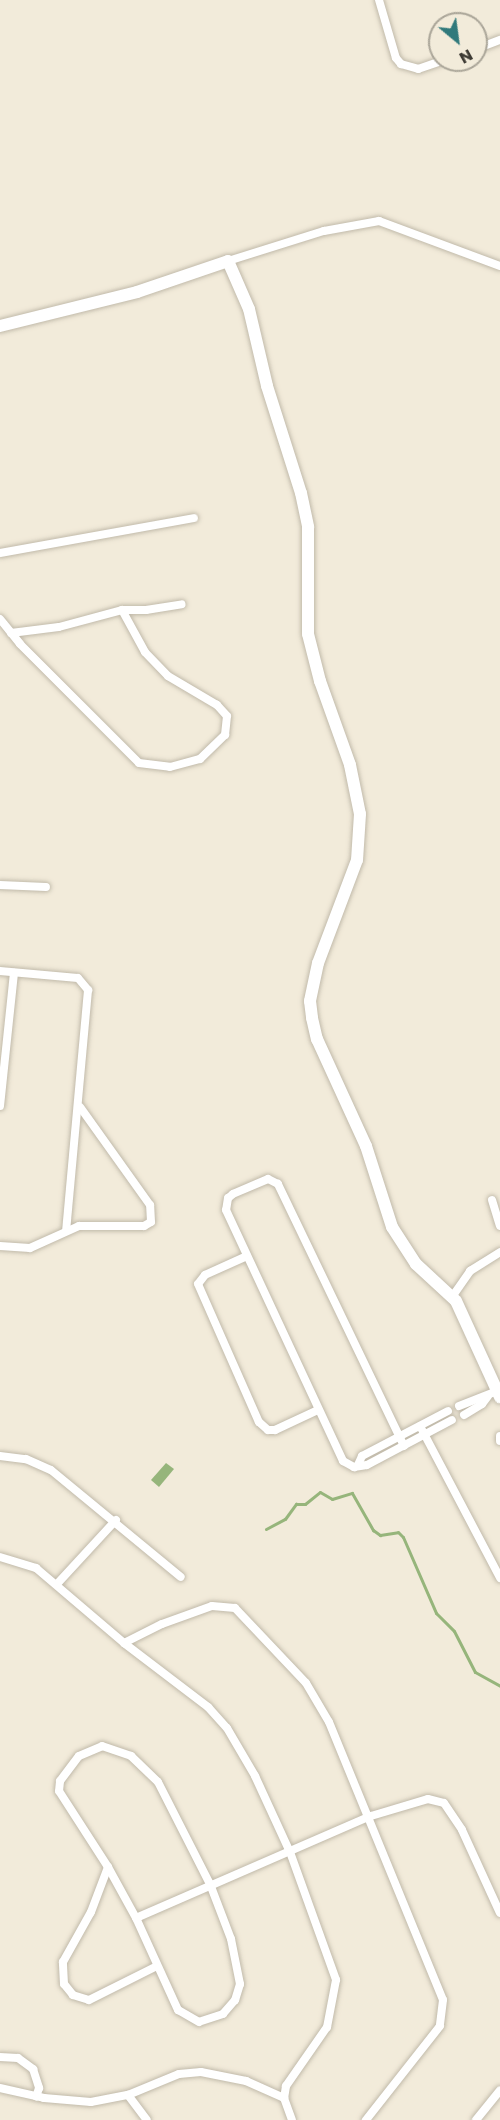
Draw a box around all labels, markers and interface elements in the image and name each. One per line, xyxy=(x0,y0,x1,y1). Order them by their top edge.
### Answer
north arrow xyxy=(428,12,488,72)
text: N xyxy=(455,43,477,69)

